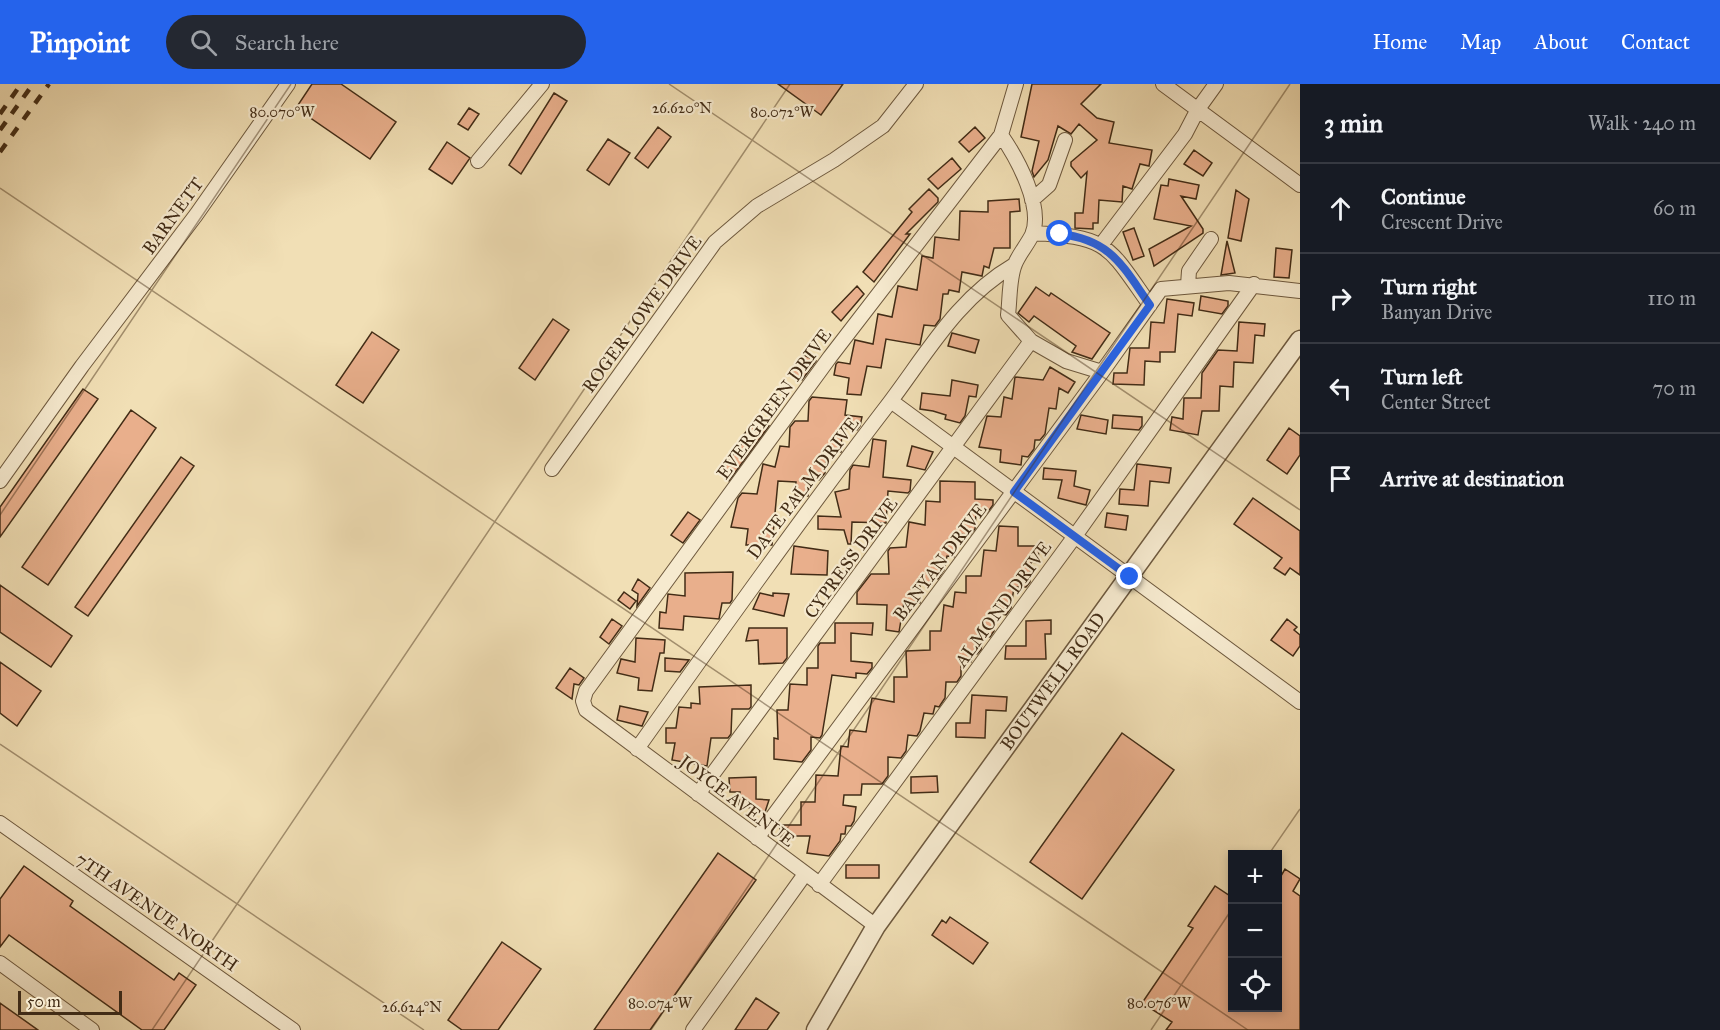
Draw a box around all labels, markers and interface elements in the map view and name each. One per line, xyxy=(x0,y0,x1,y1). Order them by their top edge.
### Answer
search box xyxy=(166,15,586,69)
text: Pinpoint xyxy=(30,25,130,60)
icon: search xyxy=(187,26,220,59)
text: Search here xyxy=(235,29,339,56)
text: Home xyxy=(1372,29,1427,55)
text: Map xyxy=(1460,29,1501,55)
text: About xyxy=(1534,29,1588,55)
text: Contact xyxy=(1621,29,1690,55)
text: 26.620°N xyxy=(652,99,712,117)
text: 80.070°W xyxy=(250,103,315,121)
text: 80.072°W xyxy=(750,103,815,121)
text: 3 min xyxy=(1324,107,1383,139)
text: Walk · 240 m xyxy=(1588,111,1696,135)
street label: BARNETT xyxy=(138,173,208,259)
text: Continue xyxy=(1381,183,1466,210)
icon: ahead xyxy=(1324,192,1357,225)
text: 60 m xyxy=(1653,196,1696,220)
text: Crescent Drive xyxy=(1381,210,1503,234)
route start xyxy=(1046,220,1072,246)
street label: ROGER LOWE DRIVE xyxy=(578,231,706,397)
text: Turn right xyxy=(1381,273,1477,300)
icon: right xyxy=(1324,282,1357,315)
text: 110 m xyxy=(1648,286,1696,310)
text: Banyan Drive xyxy=(1381,300,1492,324)
street label: EVERGREEN DRIVE xyxy=(712,324,836,484)
text: Turn left xyxy=(1381,363,1463,390)
icon: left xyxy=(1324,372,1357,405)
text: 70 m xyxy=(1653,376,1696,400)
text: Center Street xyxy=(1381,390,1491,414)
street label: DATE PALM DRIVE xyxy=(742,413,864,563)
icon: arrive xyxy=(1324,462,1357,495)
text: Arrive at destination xyxy=(1381,465,1564,492)
street label: CYPRESS DRIVE xyxy=(800,493,902,623)
street label: BANYAN DRIVE xyxy=(889,499,991,625)
street label: ALMOND DRIVE xyxy=(949,537,1056,672)
route end xyxy=(1116,563,1142,589)
street label: BOUTWELL ROAD xyxy=(996,608,1110,755)
street label: JOYCE AVENUE xyxy=(673,749,799,852)
street label: 7TH AVENUE NORTH xyxy=(72,848,242,976)
map controls xyxy=(1228,850,1282,1012)
button: + xyxy=(1228,850,1282,904)
button: − xyxy=(1228,904,1282,958)
button: locate xyxy=(1228,958,1282,1012)
scale bar xyxy=(18,988,122,1016)
text: 50 m xyxy=(27,992,61,1011)
text: 80.074°W xyxy=(628,994,693,1012)
text: 80.076°W xyxy=(1127,994,1192,1012)
text: 26.624°N xyxy=(382,998,442,1016)

